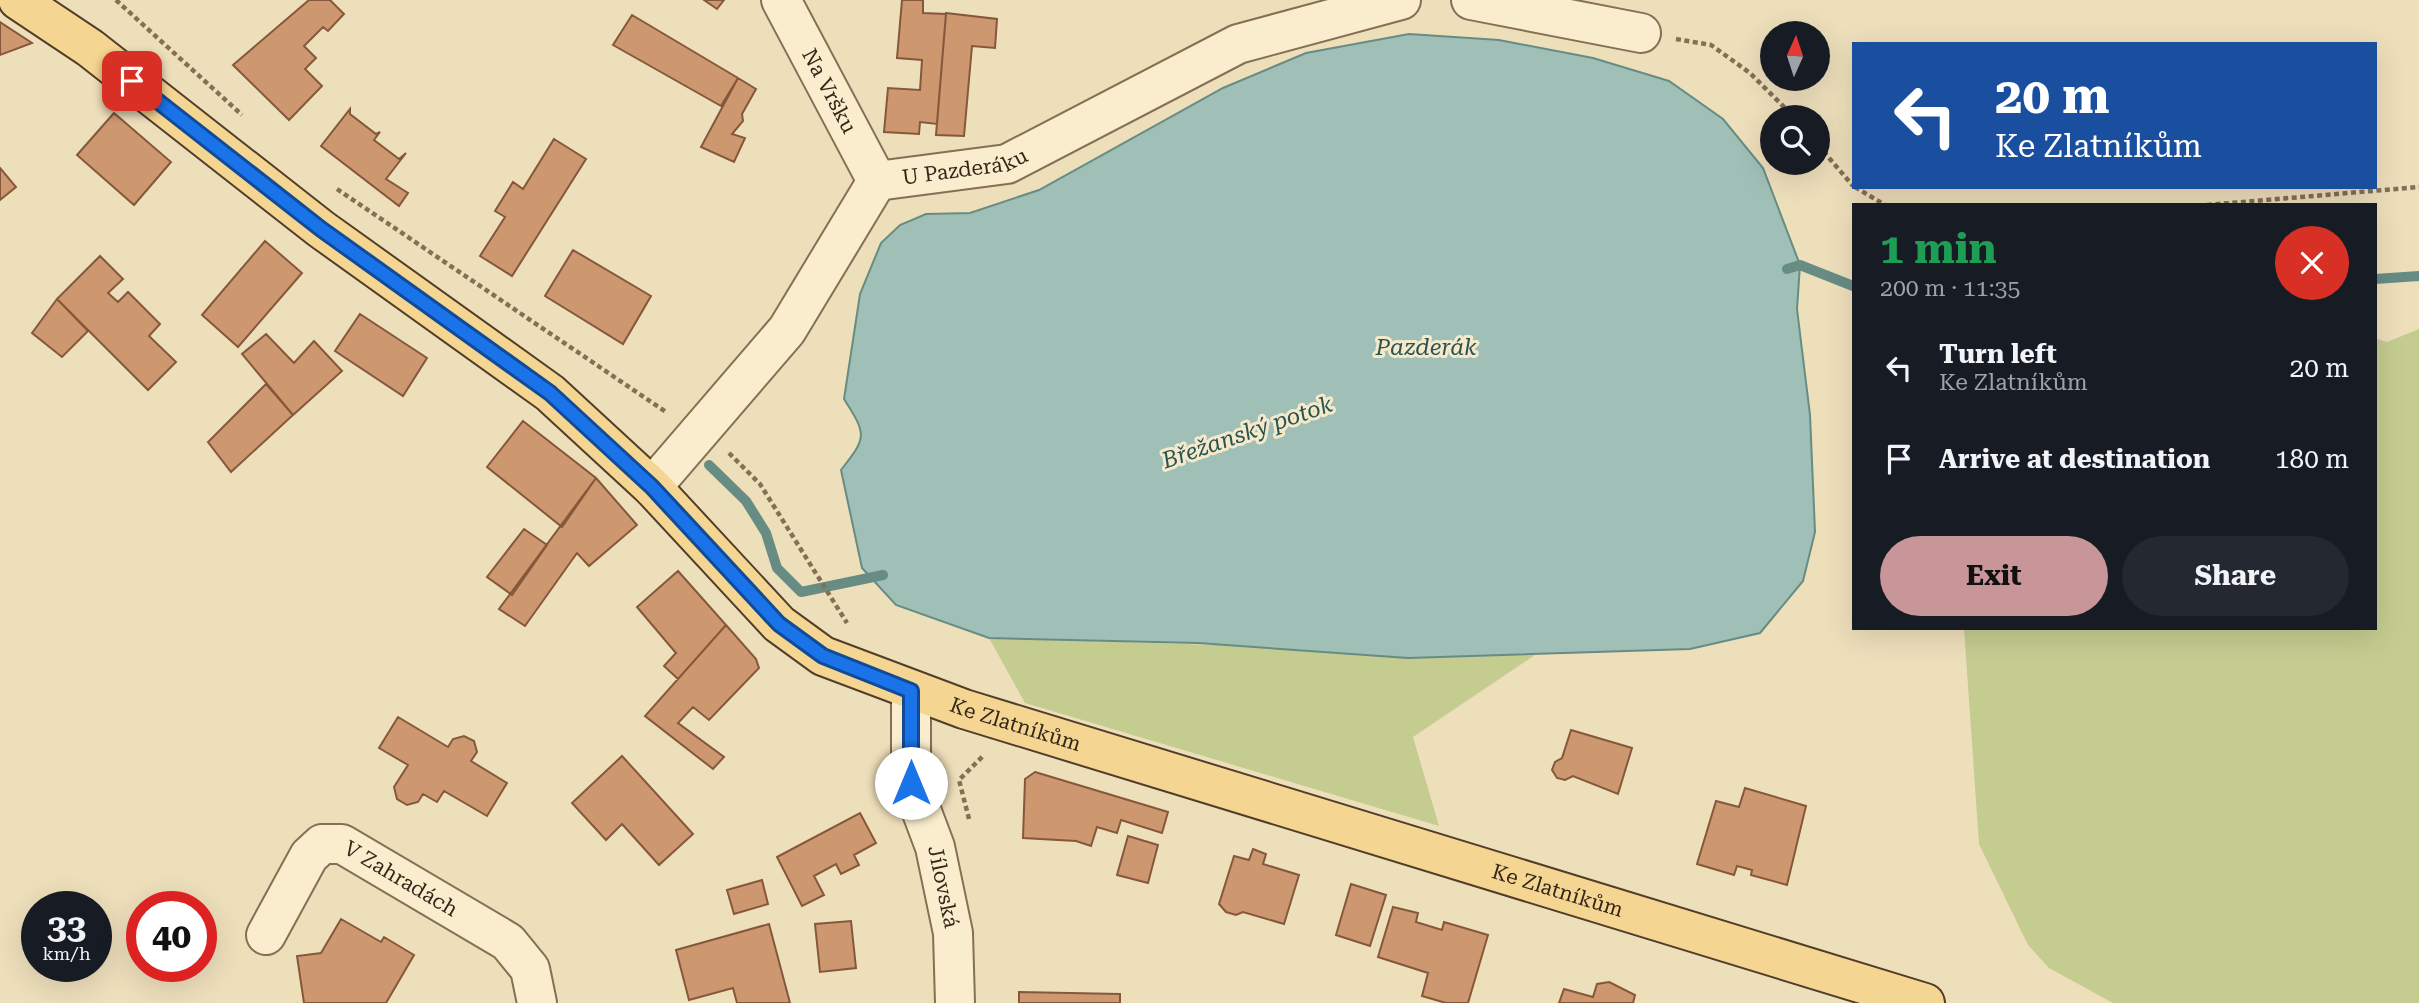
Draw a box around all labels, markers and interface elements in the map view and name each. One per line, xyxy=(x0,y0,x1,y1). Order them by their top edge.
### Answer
north arrow xyxy=(1760,21,1830,91)
map controls xyxy=(1760,21,1830,175)
street label: Na Vršku xyxy=(797,45,861,137)
pin xyxy=(102,51,162,111)
icon: arrive xyxy=(113,62,151,100)
text: 20 m xyxy=(1995,68,2110,125)
icon: left xyxy=(1880,70,1971,161)
button: search xyxy=(1760,105,1830,175)
text: Ke Zlatníkům xyxy=(1995,127,2202,165)
street label: U Pazderáku xyxy=(900,143,1032,190)
text: 1 min xyxy=(1880,224,1997,273)
button: close xyxy=(2275,226,2349,300)
text: 200 m · 11:35 xyxy=(1880,275,2020,302)
water label: Pazderák xyxy=(1375,334,1477,361)
text: Turn left xyxy=(1939,339,2057,369)
icon: left xyxy=(1880,349,1918,387)
text: 20 m xyxy=(2290,353,2349,383)
text: Ke Zlatníkům xyxy=(1939,369,2088,396)
water label: Břežanský potok xyxy=(1157,390,1336,475)
icon: arrive xyxy=(1880,440,1918,478)
text: Arrive at destination xyxy=(1939,444,2210,474)
text: 180 m xyxy=(2275,444,2349,474)
button: Exit xyxy=(1880,536,2108,616)
button: Share xyxy=(2122,536,2349,616)
street label: Ke Zlatníkům xyxy=(946,693,1084,756)
position arrow xyxy=(874,746,948,820)
street label: V Zahradách xyxy=(340,836,462,922)
street label: Jílovská xyxy=(923,843,964,931)
street label: Ke Zlatníkům xyxy=(1489,859,1626,922)
speed limit sign: 40 xyxy=(126,891,217,982)
text: 33 xyxy=(47,907,86,948)
text: km/h xyxy=(42,943,91,964)

